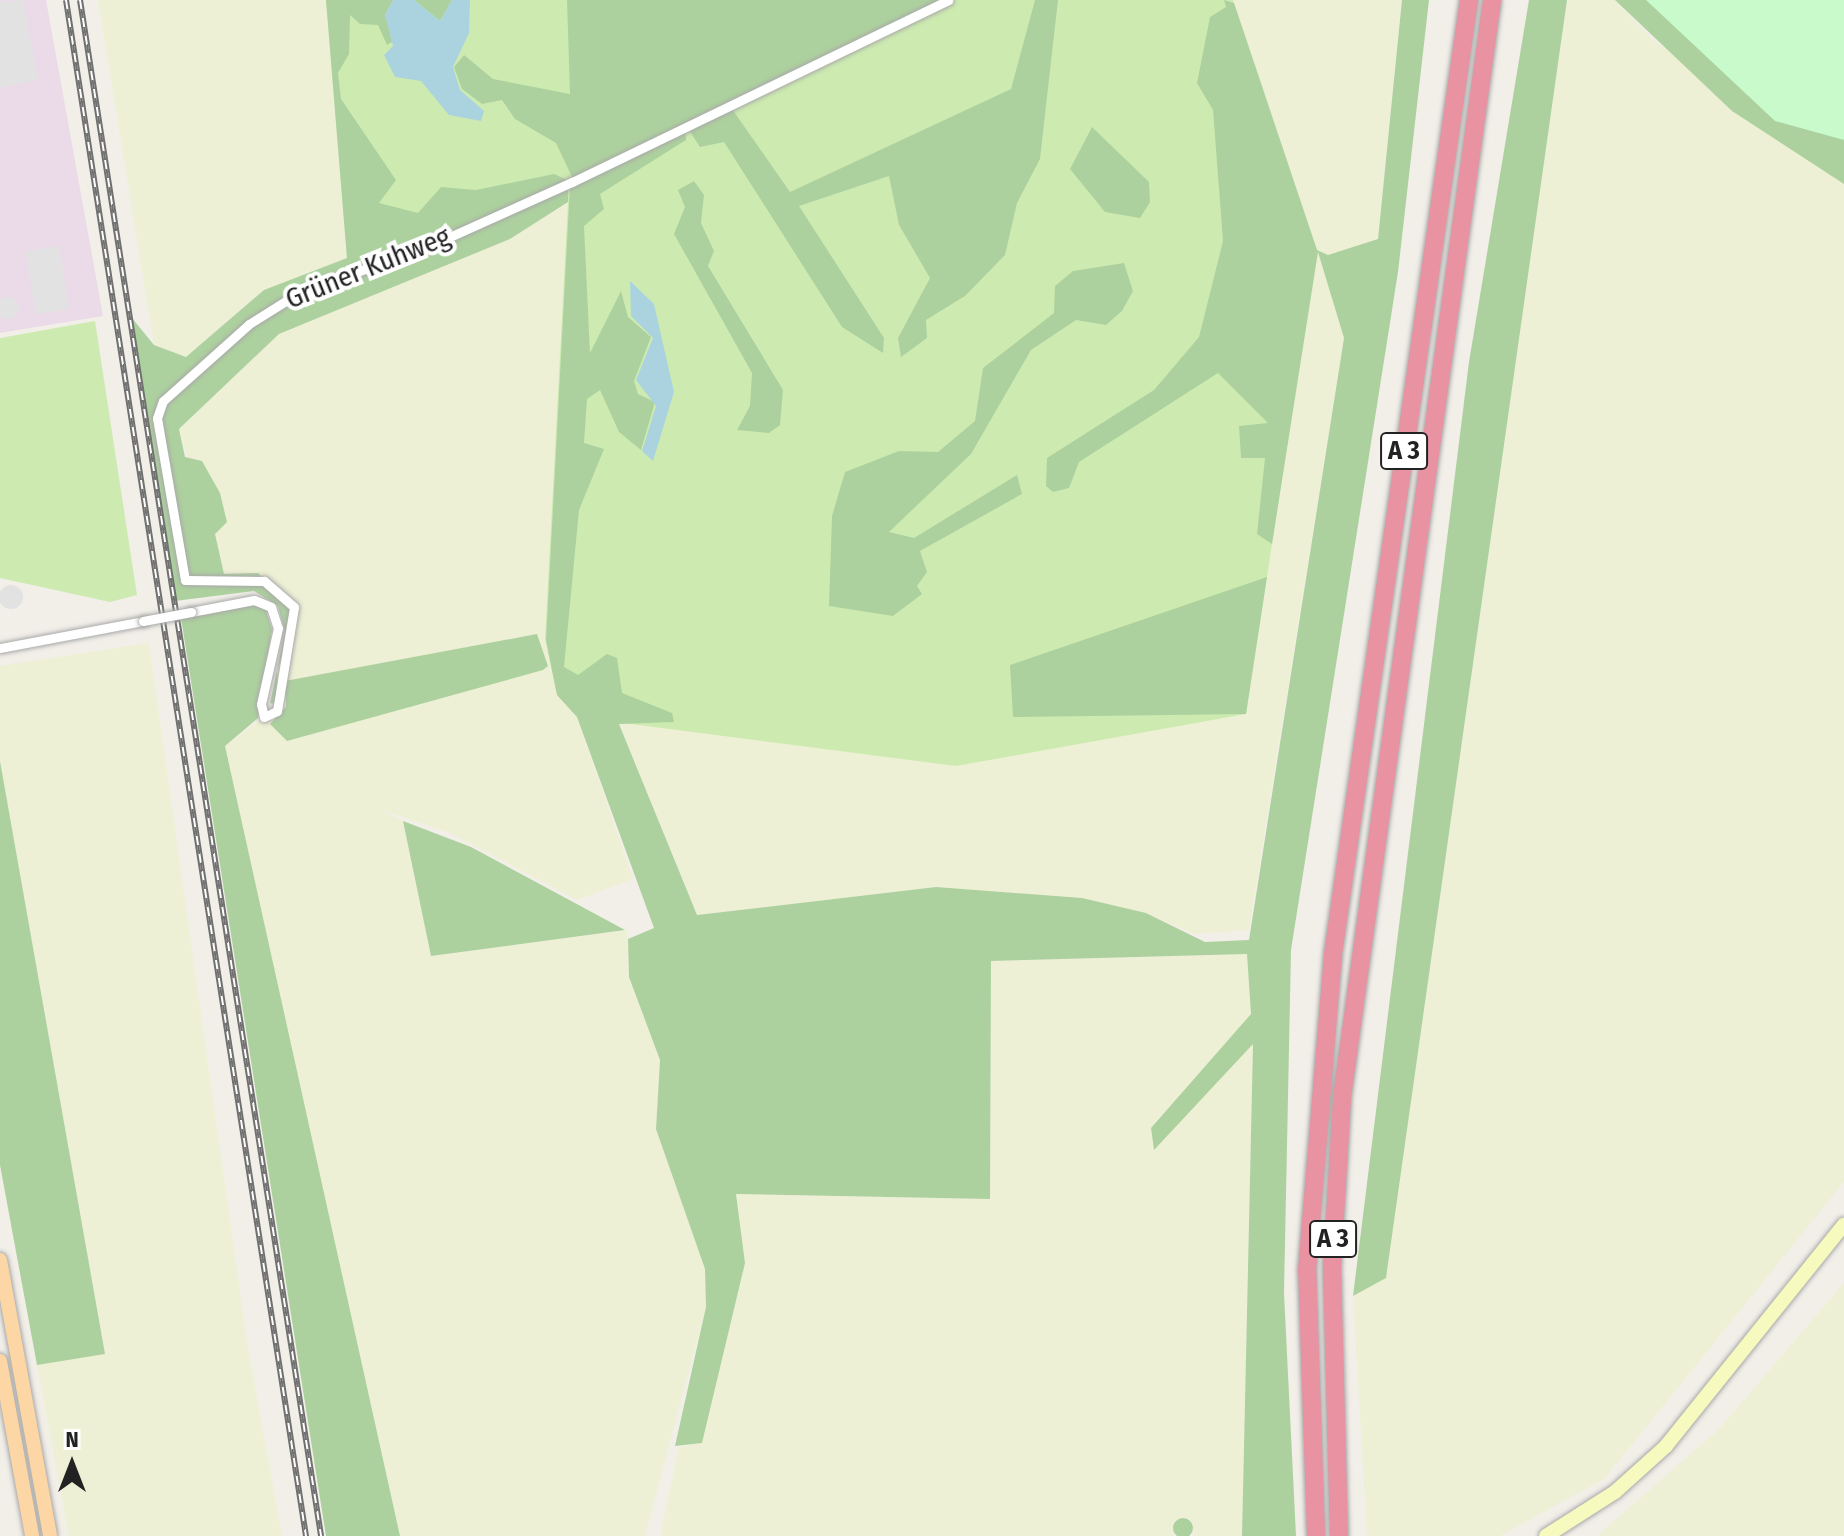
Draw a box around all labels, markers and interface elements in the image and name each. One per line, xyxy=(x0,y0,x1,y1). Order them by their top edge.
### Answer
street label: Grüner Kuhweg xyxy=(281,220,455,316)
road number: A 3 xyxy=(1380,429,1428,473)
road number: A 3 xyxy=(1309,1217,1357,1261)
north arrow xyxy=(32,1424,112,1504)
text: N xyxy=(65,1426,79,1453)

